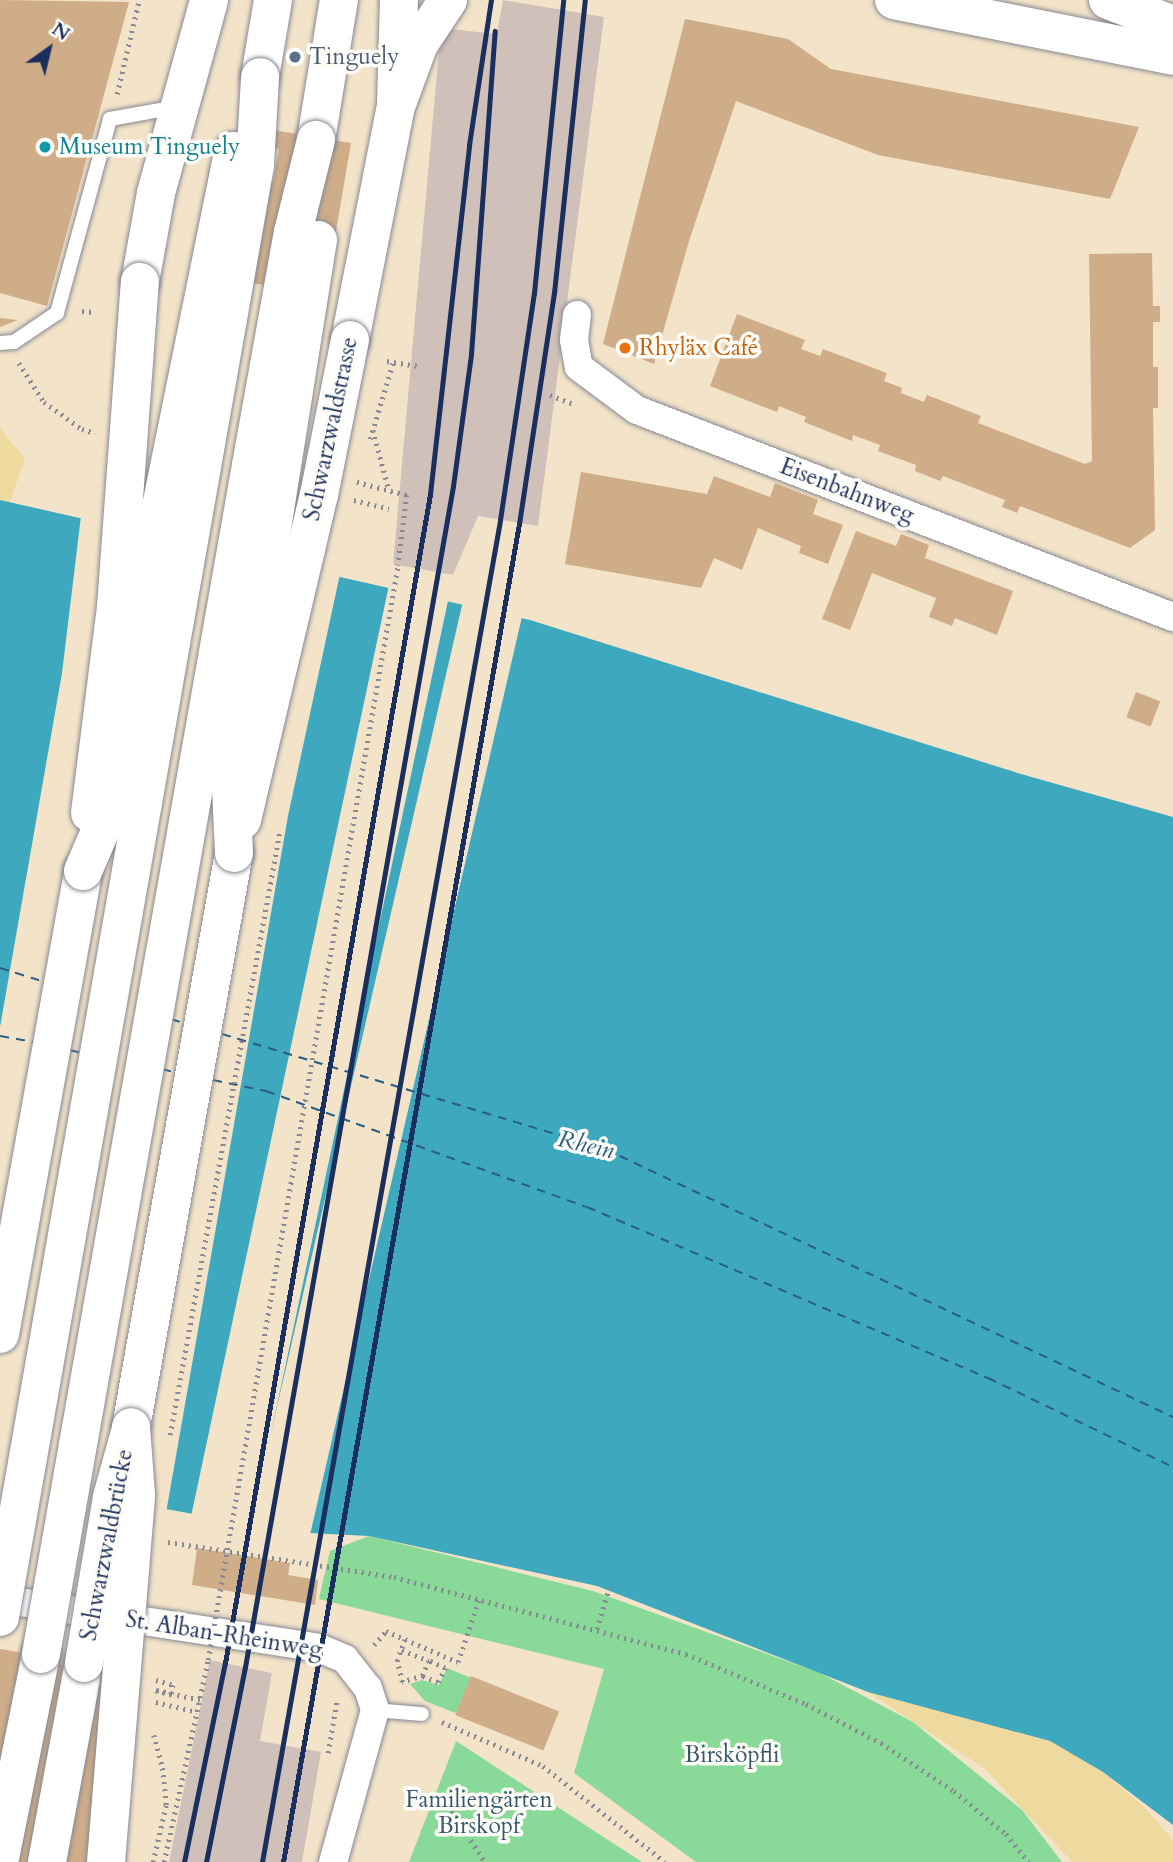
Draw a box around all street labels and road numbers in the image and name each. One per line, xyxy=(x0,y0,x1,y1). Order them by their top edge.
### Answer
street label: Schwarzwaldstrasse xyxy=(298,335,364,523)
street label: Eisenbahnweg xyxy=(776,453,918,529)
street label: Schwarzwaldbrücke xyxy=(75,1447,139,1643)
street label: St. Alban-Rheinweg xyxy=(124,1606,324,1664)

